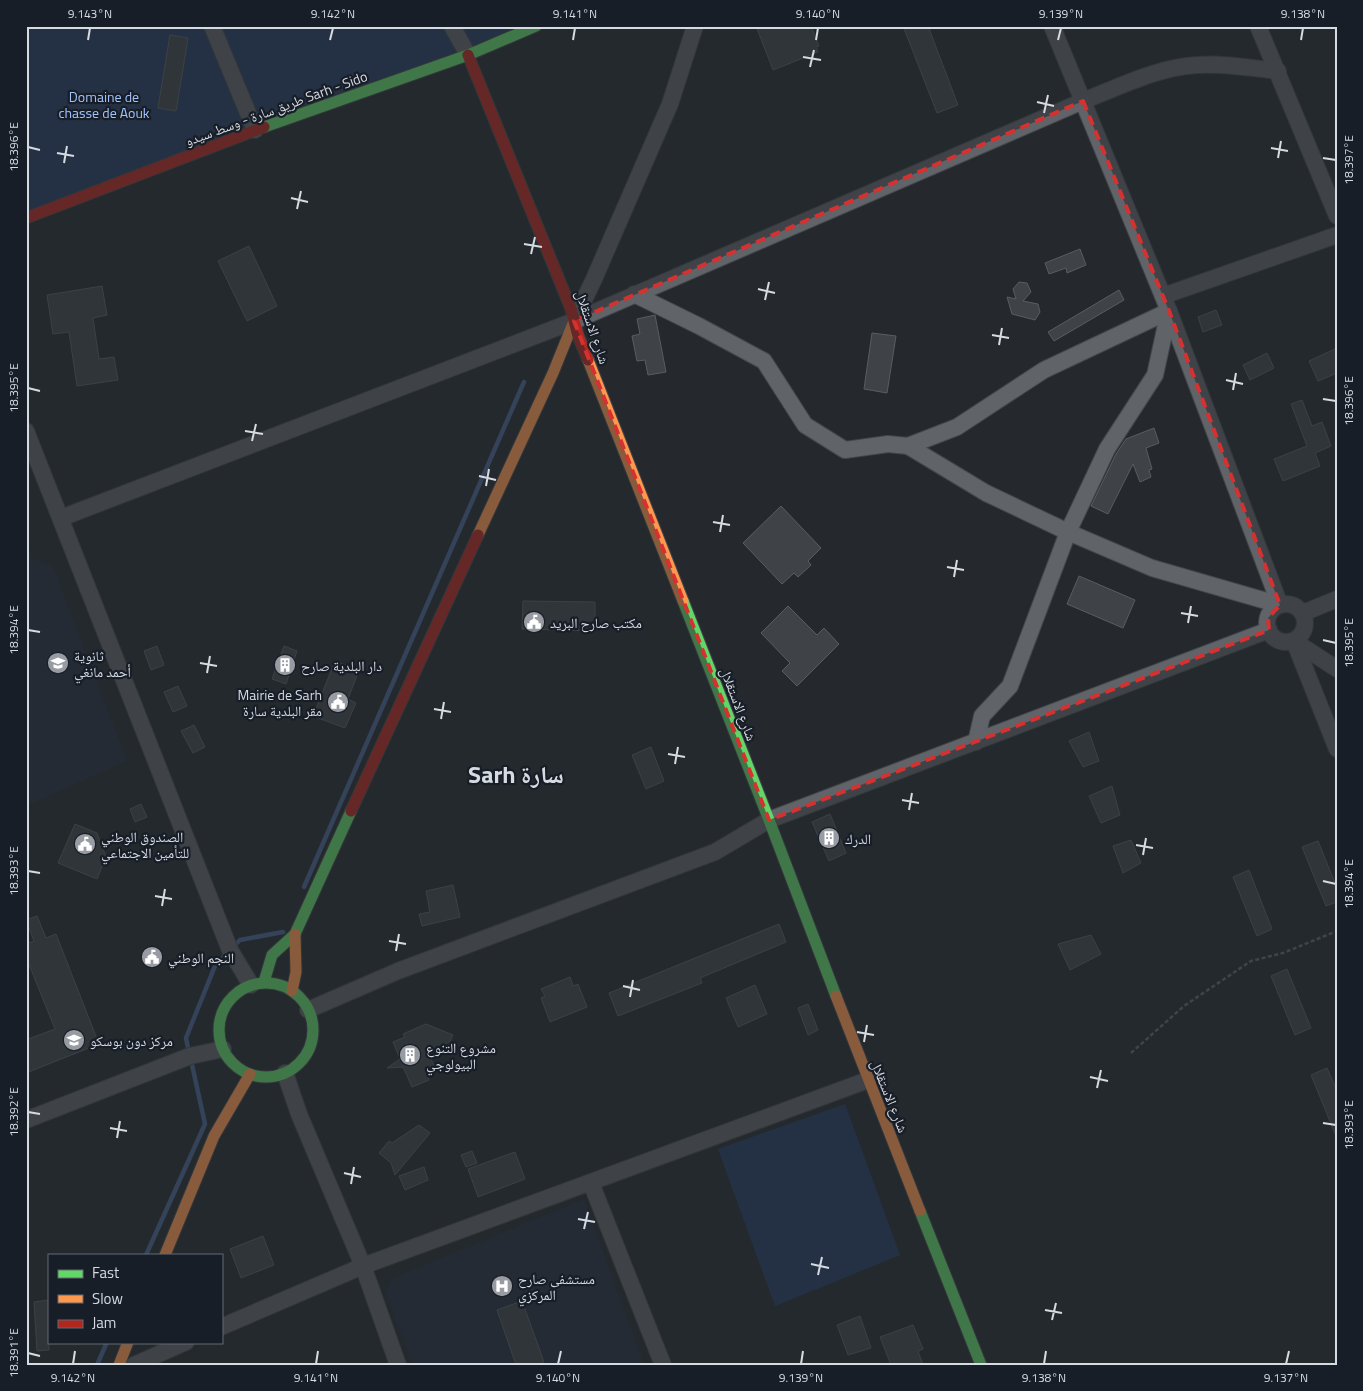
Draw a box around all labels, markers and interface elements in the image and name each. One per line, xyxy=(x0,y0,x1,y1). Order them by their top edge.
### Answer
text: 9.143°N xyxy=(68,4,112,23)
text: 9.142°N xyxy=(311,4,355,23)
text: 9.141°N xyxy=(553,4,597,23)
text: 9.140°N xyxy=(796,4,840,23)
text: 9.139°N xyxy=(1039,4,1083,23)
text: 9.138°N xyxy=(1281,4,1325,23)
street label: طريق سارة - وسط سيدو Sarh - Sido xyxy=(182,65,370,151)
park label: Domaine de chasse de Aouk xyxy=(58,86,150,123)
text: 18.396°E xyxy=(4,122,23,172)
text: 18.397°E xyxy=(1339,135,1358,185)
street label: شارع الاستقلال xyxy=(571,287,615,367)
text: 18.395°E xyxy=(4,363,23,413)
text: 18.396°E xyxy=(1339,376,1358,426)
text: 18.394°E xyxy=(4,605,23,655)
public building icon: مكتب صارح البريد xyxy=(522,610,546,634)
place label: مكتب صارح البريد xyxy=(550,612,642,633)
text: 18.395°E xyxy=(1339,618,1358,668)
place label: ثانوية أحمد مانغي xyxy=(74,645,131,683)
school or university icon: ثانوية أحمد مانغي xyxy=(46,651,70,675)
building icon: دار البلدية صارح xyxy=(273,653,297,677)
place label: دار البلدية صارح xyxy=(301,655,382,676)
street label: شارع الاستقلال xyxy=(715,664,763,744)
place label: Mairie de Sarh مقر البلدية سارة xyxy=(238,684,322,721)
public building icon: Mairie de Sarh مقر البلدية سارة xyxy=(326,690,350,714)
district label: Sarh سارة xyxy=(468,756,564,792)
place label: الصندوق الوطني للتأمين الاجتماعي xyxy=(101,826,189,864)
building icon: الدرك xyxy=(817,826,841,850)
place label: الدرك xyxy=(845,828,871,849)
public building icon: الصندوق الوطني للتأمين الاجتماعي xyxy=(73,832,97,856)
text: 18.393°E xyxy=(4,846,23,896)
text: 18.394°E xyxy=(1339,859,1358,909)
public building icon: النجم الوطني xyxy=(140,945,164,969)
place label: النجم الوطني xyxy=(168,947,234,969)
school or university icon: مركز دون بوسكو xyxy=(62,1028,86,1052)
place label: مركز دون بوسكو xyxy=(90,1030,173,1051)
place label: مشروع التنوع البيولوجي xyxy=(426,1037,496,1075)
building icon: مشروع التنوع البيولوجي xyxy=(398,1043,422,1067)
street label: شارع الاستقلال xyxy=(866,1056,914,1136)
text: 18.392°E xyxy=(4,1087,23,1137)
text: 18.393°E xyxy=(1339,1100,1358,1150)
legend xyxy=(48,1254,222,1344)
text: Fast xyxy=(92,1261,120,1284)
place label: مستشفى صارح المركزي xyxy=(518,1268,595,1306)
hospital icon: مستشفى صارح المركزي xyxy=(490,1274,514,1298)
text: Slow xyxy=(92,1287,123,1310)
text: Jam xyxy=(92,1311,116,1334)
text: 18.391°E xyxy=(4,1328,23,1378)
text: 9.142°N xyxy=(51,1368,95,1387)
text: 9.141°N xyxy=(294,1368,338,1387)
text: 9.140°N xyxy=(536,1368,580,1387)
text: 9.139°N xyxy=(779,1368,823,1387)
text: 9.138°N xyxy=(1022,1368,1066,1387)
text: 9.137°N xyxy=(1264,1368,1308,1387)

